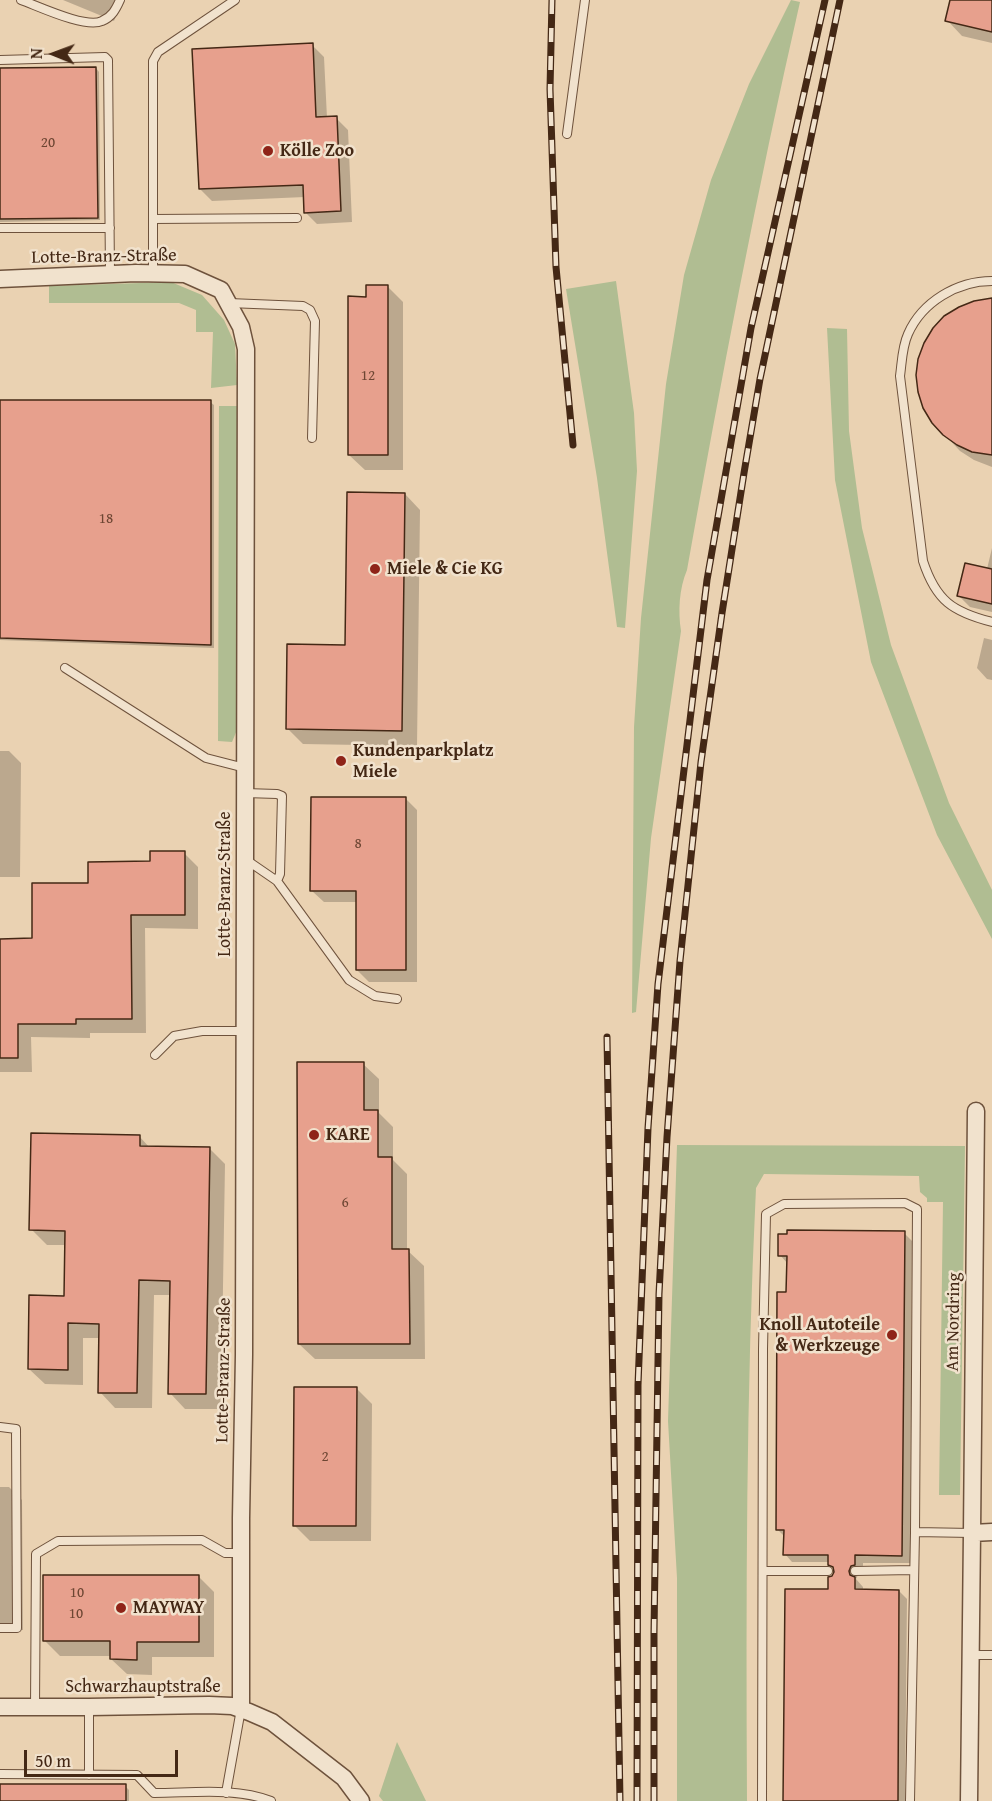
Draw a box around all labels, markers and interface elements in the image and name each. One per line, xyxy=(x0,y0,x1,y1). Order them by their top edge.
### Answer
north arrow xyxy=(24,24,84,84)
text: N xyxy=(24,48,48,59)
house number: 20 xyxy=(41,134,55,152)
place label: Kölle Zoo xyxy=(280,140,354,162)
marker: Kölle Zoo xyxy=(261,144,275,158)
street label: Lotte-Branz-Straße xyxy=(31,245,177,269)
house number: 12 xyxy=(361,367,375,385)
house number: 18 xyxy=(99,510,113,528)
place label: Miele & Cie KG xyxy=(387,558,503,580)
marker: Miele & Cie KG xyxy=(368,562,382,576)
place label: Kundenparkplatz Miele xyxy=(353,740,494,783)
marker: Kundenparkplatz Miele xyxy=(334,754,348,768)
street label: Lotte-Branz-Straße xyxy=(214,811,236,957)
house number: 8 xyxy=(354,835,362,853)
place label: KARE xyxy=(326,1124,370,1146)
marker: KARE xyxy=(307,1128,321,1142)
house number: 6 xyxy=(341,1194,349,1212)
street label: Am Nordring xyxy=(942,1272,966,1372)
street label: Lotte-Branz-Straße xyxy=(212,1297,236,1443)
place label: Knoll Autoteile & Werkzeuge xyxy=(759,1314,880,1356)
marker: Knoll Autoteile & Werkzeuge xyxy=(885,1328,899,1342)
house number: 2 xyxy=(321,1448,329,1466)
house number: 10 xyxy=(70,1584,84,1602)
place label: MAYWAY xyxy=(133,1597,204,1619)
marker: MAYWAY xyxy=(114,1601,128,1615)
house number: 10 xyxy=(69,1605,83,1623)
street label: Schwarzhauptstraße xyxy=(65,1676,221,1698)
scale bar xyxy=(27,1738,182,1776)
text: 50 m xyxy=(35,1747,71,1774)

